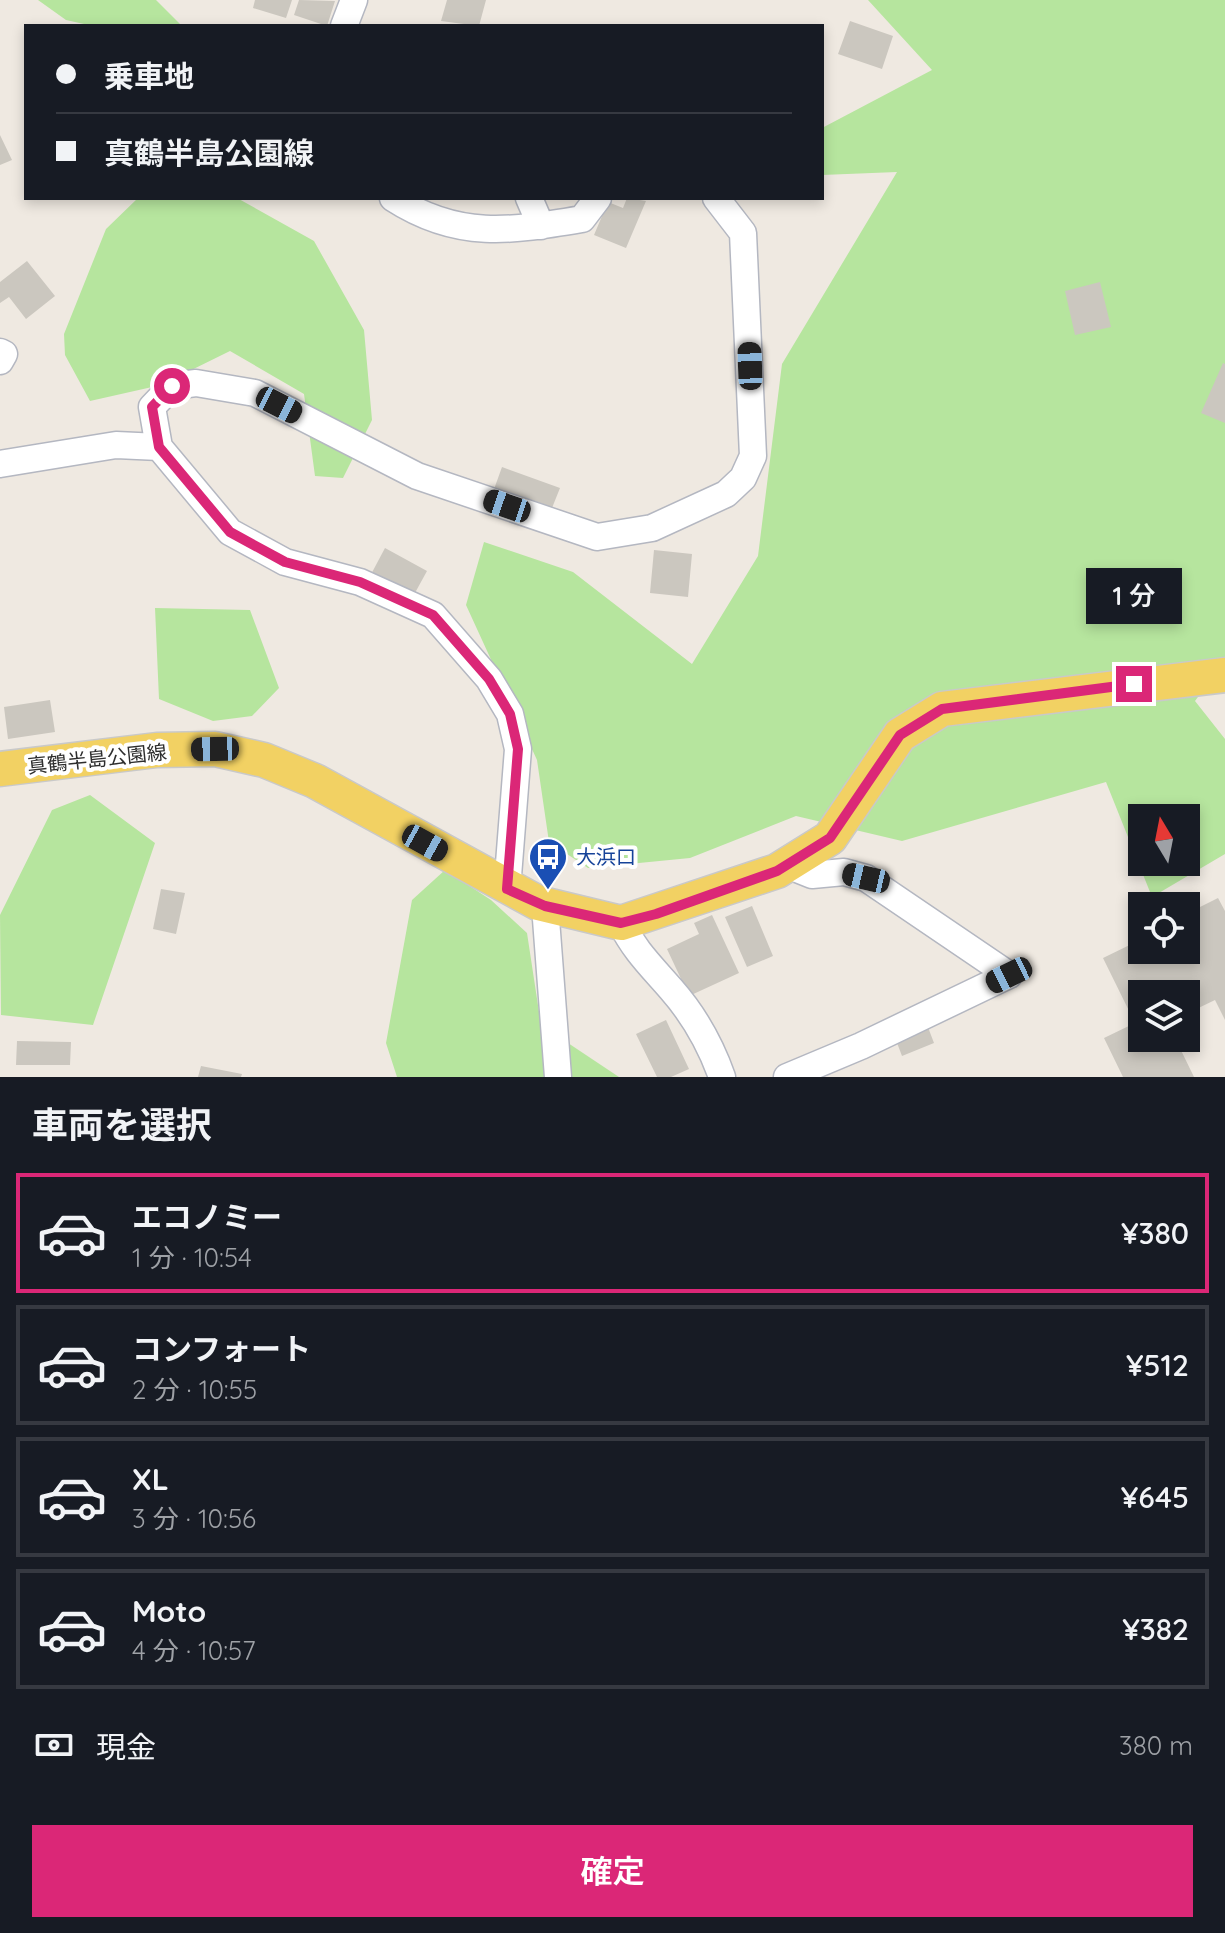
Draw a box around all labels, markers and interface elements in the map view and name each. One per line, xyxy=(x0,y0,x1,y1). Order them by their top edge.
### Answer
text: 乗車地 xyxy=(104,57,194,95)
text: 真鶴半島公園線 xyxy=(104,134,314,172)
car xyxy=(737,342,763,390)
route start xyxy=(154,368,190,404)
car xyxy=(252,383,306,427)
car xyxy=(480,487,534,525)
callout: 1 分 xyxy=(1086,568,1182,624)
text: 1 分 xyxy=(1112,579,1156,612)
route end xyxy=(1116,666,1152,702)
car xyxy=(191,737,239,761)
street label: 真鶴半島公園線 xyxy=(26,739,168,778)
north arrow xyxy=(1128,804,1200,876)
map controls xyxy=(1128,804,1200,1052)
car xyxy=(398,821,452,865)
bus stop icon: 大浜口 xyxy=(527,836,569,891)
place label: 大浜口 xyxy=(576,844,636,869)
car xyxy=(840,861,892,895)
button: locate xyxy=(1128,892,1200,964)
car xyxy=(982,954,1036,996)
button: layers xyxy=(1128,980,1200,1052)
text: 車両を選択 xyxy=(32,1102,212,1147)
icon: car xyxy=(36,1197,108,1269)
text: エコノミー xyxy=(132,1198,282,1236)
text: ¥380 xyxy=(1121,1214,1189,1252)
text: 1 分 · 10:54 xyxy=(132,1241,252,1274)
icon: car xyxy=(36,1329,108,1401)
text: コンフォート xyxy=(132,1330,311,1368)
text: ¥512 xyxy=(1126,1346,1189,1384)
text: 2 分 · 10:55 xyxy=(132,1373,257,1406)
text: XL xyxy=(132,1460,169,1498)
icon: car xyxy=(36,1461,108,1533)
text: ¥645 xyxy=(1121,1478,1189,1516)
text: 3 分 · 10:56 xyxy=(132,1502,256,1535)
text: Moto xyxy=(132,1592,206,1630)
icon: car xyxy=(36,1593,108,1665)
text: ¥382 xyxy=(1122,1610,1189,1648)
text: 4 分 · 10:57 xyxy=(132,1634,256,1667)
icon: cash xyxy=(32,1723,76,1767)
text: 現金 xyxy=(96,1728,156,1766)
text: 380 m xyxy=(1119,1729,1193,1762)
button: 確定 xyxy=(32,1825,1193,1917)

